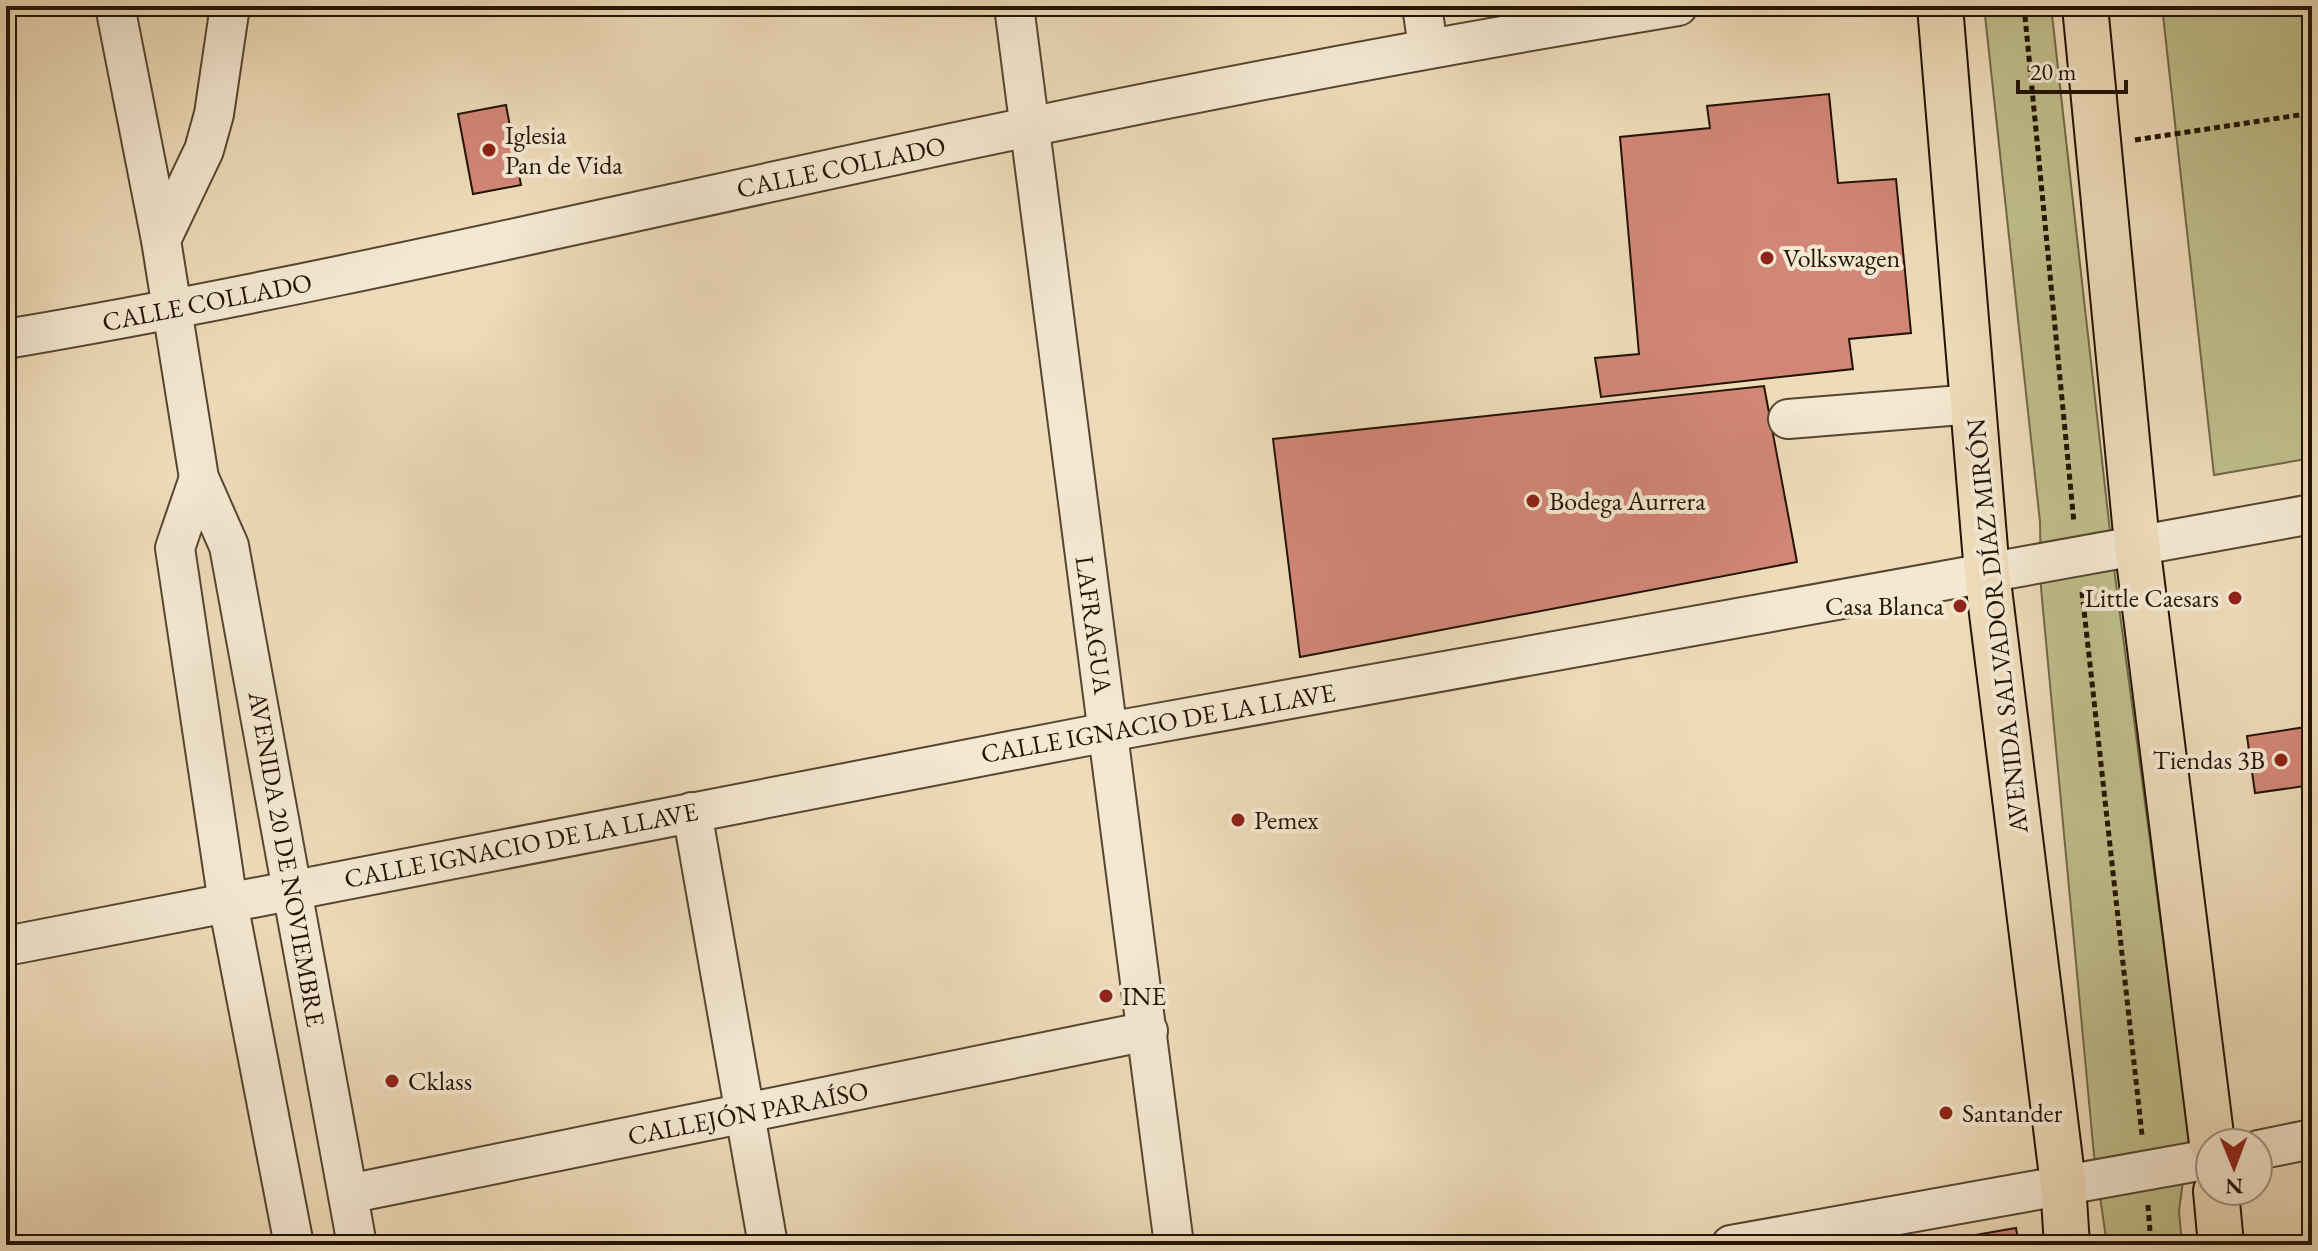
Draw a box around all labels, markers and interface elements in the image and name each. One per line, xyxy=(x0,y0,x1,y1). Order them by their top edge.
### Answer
scale bar xyxy=(2018,44,2126,94)
text: 20 m xyxy=(2030,56,2077,87)
place label: Iglesia Pan de Vida xyxy=(505,118,623,182)
street label: CALLE COLLADO xyxy=(733,128,949,206)
marker: Iglesia Pan de Vida xyxy=(480,141,498,159)
place label: Volkswagen xyxy=(1783,241,1900,275)
marker: Volkswagen xyxy=(1758,249,1776,267)
street label: CALLE COLLADO xyxy=(99,265,315,339)
street label: AVENIDA SALVADOR DÍAZ MIRÓN xyxy=(1958,416,2036,836)
place label: Bodega Aurrera xyxy=(1549,484,1706,518)
marker: Bodega Aurrera xyxy=(1524,492,1542,510)
street label: LAFRAGUA xyxy=(1067,554,1121,697)
place label: Little Caesars xyxy=(2085,581,2219,615)
place label: Casa Blanca xyxy=(1825,589,1945,623)
marker: Little Caesars xyxy=(2226,589,2244,607)
marker: Casa Blanca xyxy=(1951,597,1969,615)
street label: CALLE IGNACIO DE LA LLAVE xyxy=(978,675,1338,771)
street label: AVENIDA 20 DE NOVIEMBRE xyxy=(241,688,333,1030)
place label: Tiendas 3B xyxy=(2152,743,2265,777)
marker: Tiendas 3B xyxy=(2272,751,2290,769)
street label: CALLE IGNACIO DE LA LLAVE xyxy=(341,794,701,896)
place label: Pemex xyxy=(1254,803,1319,837)
marker: Pemex xyxy=(1229,811,1247,829)
place label: INE xyxy=(1122,979,1166,1013)
marker: INE xyxy=(1097,987,1115,1005)
place label: Cklass xyxy=(408,1064,472,1098)
marker: Cklass xyxy=(383,1072,401,1090)
street label: CALLEJÓN PARAÍSO xyxy=(625,1073,871,1153)
place label: Santander xyxy=(1962,1096,2063,1130)
marker: Santander xyxy=(1937,1104,1955,1122)
north arrow xyxy=(2194,1127,2274,1207)
text: N xyxy=(2225,1172,2243,1201)

